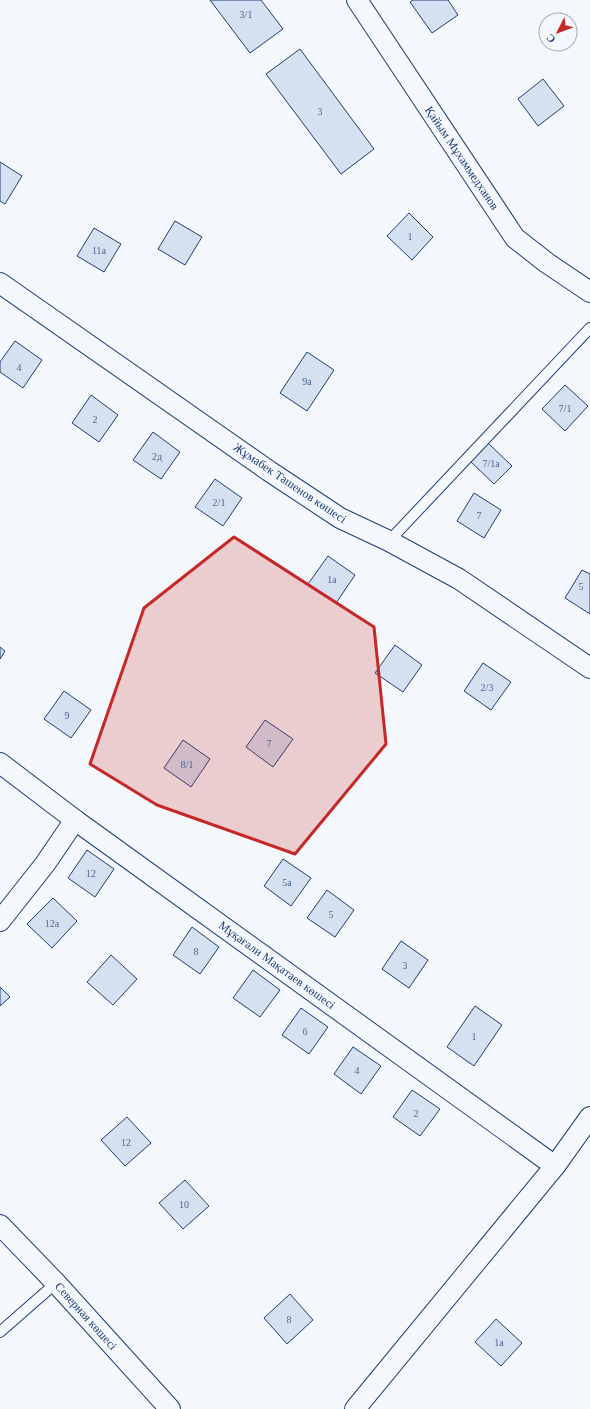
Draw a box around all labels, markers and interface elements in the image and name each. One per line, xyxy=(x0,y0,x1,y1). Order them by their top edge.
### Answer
house number: 3/1 xyxy=(240,9,252,20)
north arrow xyxy=(538,12,578,52)
text: С xyxy=(543,32,558,46)
street label: Қайым Мұхаммедханов xyxy=(422,104,502,213)
house number: 3 xyxy=(318,106,323,117)
house number: 1 xyxy=(408,231,413,242)
house number: 11а xyxy=(92,245,107,256)
house number: 4 xyxy=(17,362,22,373)
house number: 9а xyxy=(302,376,312,387)
house number: 7/1 xyxy=(559,403,571,414)
house number: 2 xyxy=(93,414,98,425)
street label: Жұмабек Ташенов көшесі xyxy=(231,440,350,526)
house number: 2д xyxy=(152,451,162,462)
house number: 7/1а xyxy=(482,458,500,469)
house number: 2/1 xyxy=(213,497,225,508)
house number: 7 xyxy=(477,510,482,521)
house number: 1а xyxy=(327,574,337,585)
house number: 5 xyxy=(579,581,584,592)
house number: 2/3 xyxy=(481,682,493,693)
house number: 9 xyxy=(65,710,70,721)
house number: 7 xyxy=(267,738,272,749)
house number: 8/1 xyxy=(181,759,193,770)
house number: 12 xyxy=(86,868,96,879)
house number: 5а xyxy=(282,877,292,888)
house number: 5 xyxy=(329,909,334,920)
house number: 12а xyxy=(45,918,60,929)
street label: Мұқағали Мақатаев көшесі xyxy=(216,918,338,1012)
house number: 8 xyxy=(194,946,199,957)
house number: 3 xyxy=(403,960,408,971)
house number: 6 xyxy=(303,1026,308,1037)
house number: 1 xyxy=(472,1031,477,1042)
house number: 4 xyxy=(355,1065,360,1076)
house number: 2 xyxy=(414,1108,419,1119)
house number: 12 xyxy=(121,1137,131,1148)
house number: 10 xyxy=(179,1199,189,1210)
street label: Северная көшесі xyxy=(52,1279,120,1353)
house number: 8 xyxy=(287,1314,292,1325)
house number: 1а xyxy=(494,1337,504,1348)

